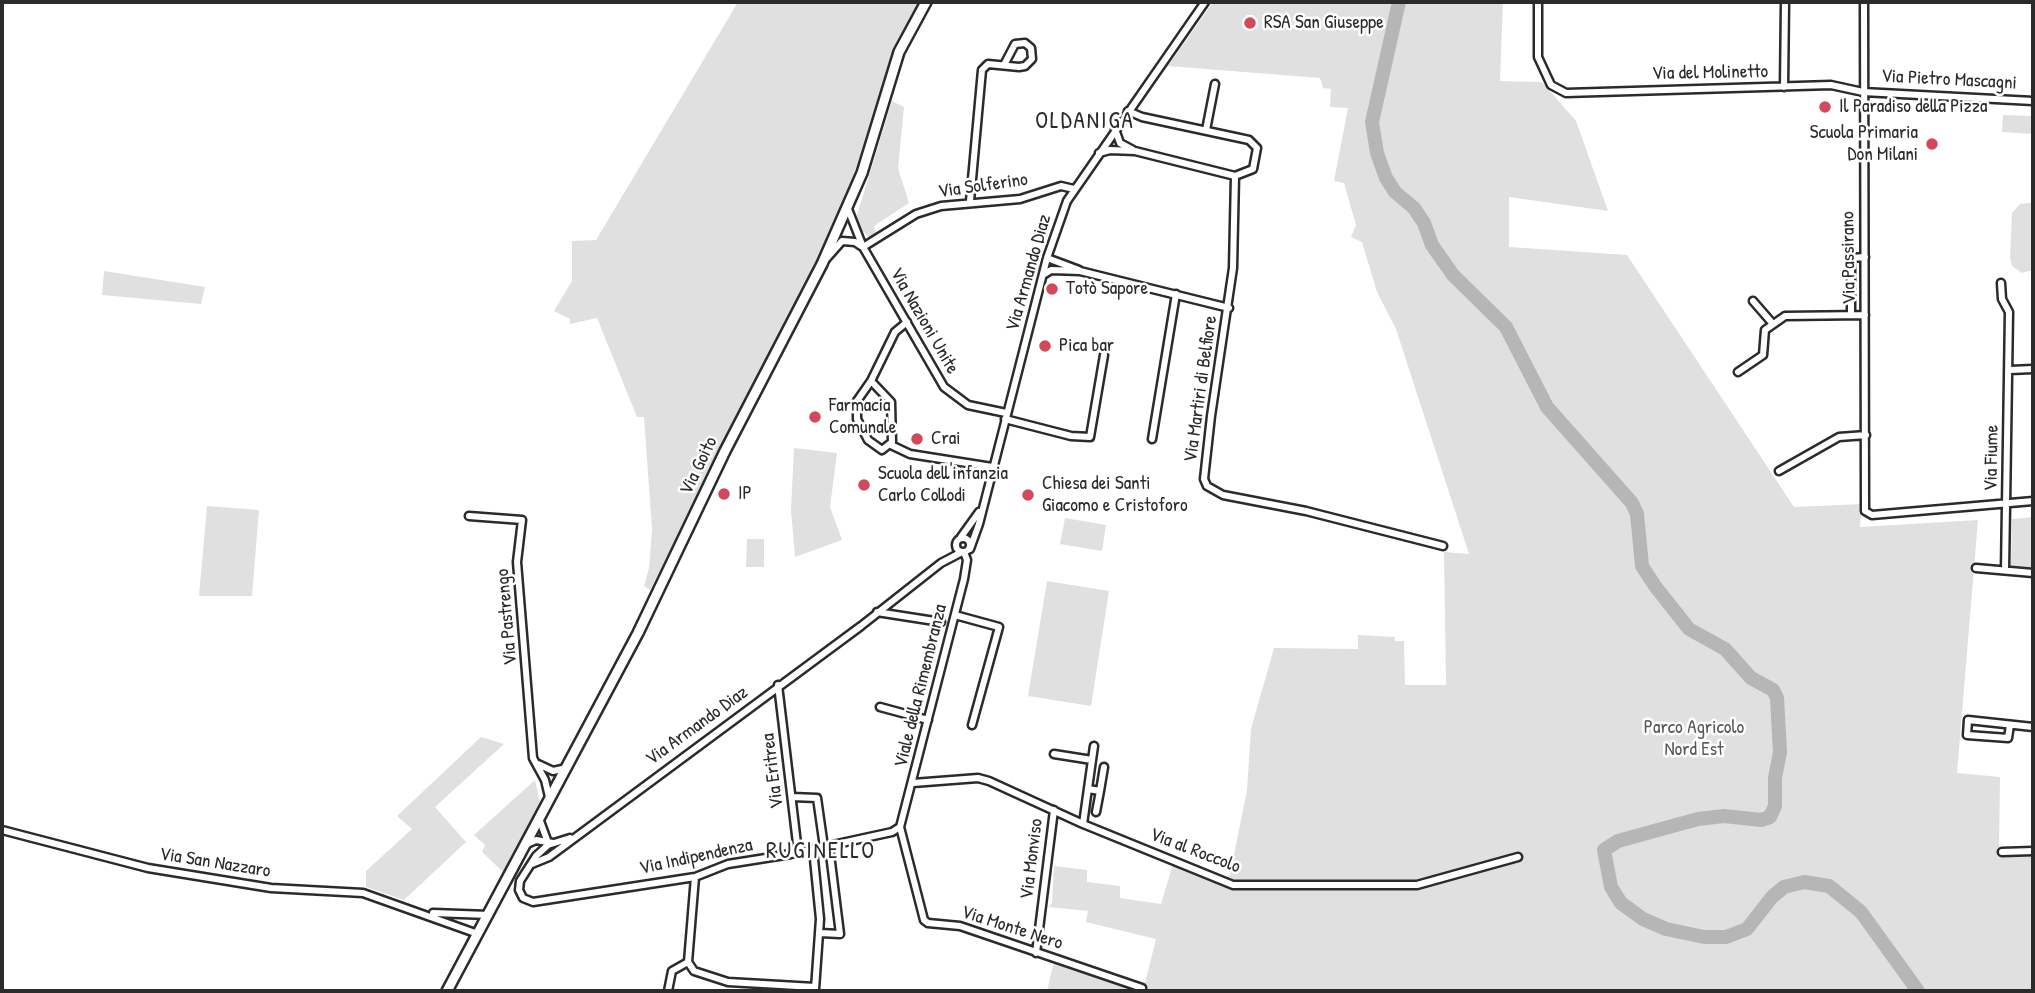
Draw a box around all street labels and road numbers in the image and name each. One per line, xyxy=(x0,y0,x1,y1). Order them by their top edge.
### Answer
street label: Via del Molinetto xyxy=(1652,61,1768,85)
street label: Via Pietro Mascagni xyxy=(1881,65,2017,95)
street label: Via Solferino xyxy=(937,168,1029,204)
street label: Via Passirano xyxy=(1837,211,1861,305)
street label: Via Armando Diaz xyxy=(1001,212,1057,334)
street label: Via Nazioni Unite xyxy=(884,264,964,378)
street label: Via Martiri di Belfiore xyxy=(1179,314,1223,464)
street label: Via Fiume xyxy=(1980,425,2004,491)
street label: Via Goito xyxy=(675,433,723,499)
street label: Via Pastrengo xyxy=(491,568,523,666)
street label: Viale della Rimembranza xyxy=(890,602,952,770)
street label: Via Armando Diaz xyxy=(642,681,752,771)
street label: Via Eritrea xyxy=(757,732,789,810)
street label: Via Monviso xyxy=(1016,817,1048,901)
street label: Via al Roccolo xyxy=(1147,823,1243,879)
street label: Via Indipendenza xyxy=(637,834,755,880)
street label: Via San Nazzaro xyxy=(158,843,272,883)
street label: Via Monte Nero xyxy=(958,901,1066,955)

